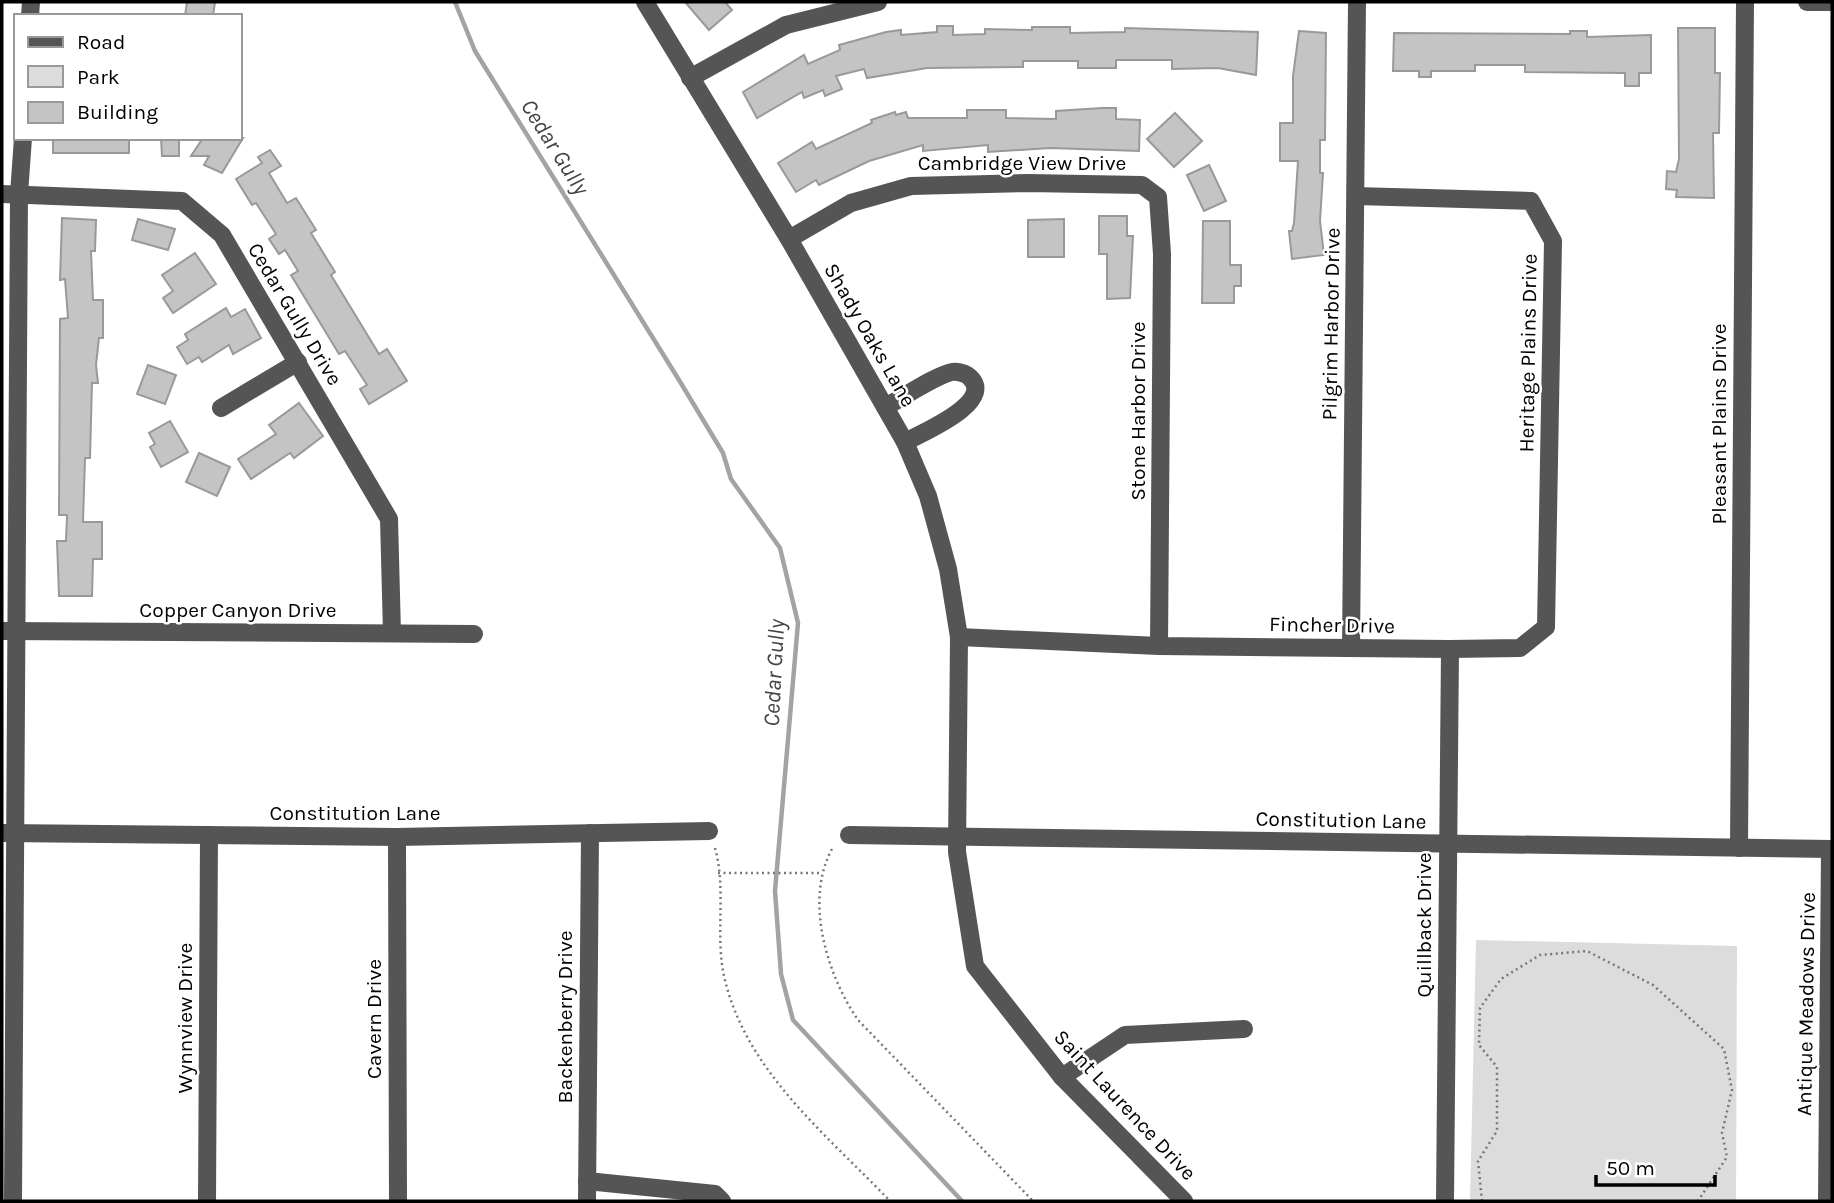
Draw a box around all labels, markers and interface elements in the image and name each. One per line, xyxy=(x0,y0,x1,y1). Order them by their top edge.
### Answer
legend xyxy=(14,14,242,140)
text: Road xyxy=(77,30,125,54)
text: Park xyxy=(77,65,120,89)
water label: Cedar Gully xyxy=(515,94,595,201)
text: Building xyxy=(77,100,158,124)
street label: Cambridge View Drive xyxy=(918,151,1126,175)
street label: Pilgrim Harbor Drive xyxy=(1317,227,1345,421)
street label: Cedar Gully Drive xyxy=(243,238,347,390)
street label: Heritage Plains Drive xyxy=(1514,253,1542,453)
street label: Shady Oaks Lane xyxy=(819,259,921,411)
street label: Stone Harbor Drive xyxy=(1126,321,1150,501)
street label: Pleasant Plains Drive xyxy=(1707,323,1731,525)
street label: Copper Canyon Drive xyxy=(139,598,337,622)
street label: Fincher Drive xyxy=(1269,612,1395,638)
water label: Cedar Gully xyxy=(758,618,790,727)
street label: Constitution Lane xyxy=(270,801,440,825)
street label: Constitution Lane xyxy=(1255,807,1427,833)
street label: Quillback Drive xyxy=(1412,852,1436,998)
street label: Antique Meadows Drive xyxy=(1792,892,1820,1116)
street label: Backenberry Drive xyxy=(553,931,577,1103)
street label: Wynnview Drive xyxy=(173,943,197,1093)
street label: Cavern Drive xyxy=(362,959,386,1079)
street label: Saint Laurence Drive xyxy=(1049,1025,1201,1185)
scale bar xyxy=(1596,1144,1715,1188)
text: 50 m xyxy=(1606,1156,1655,1180)

